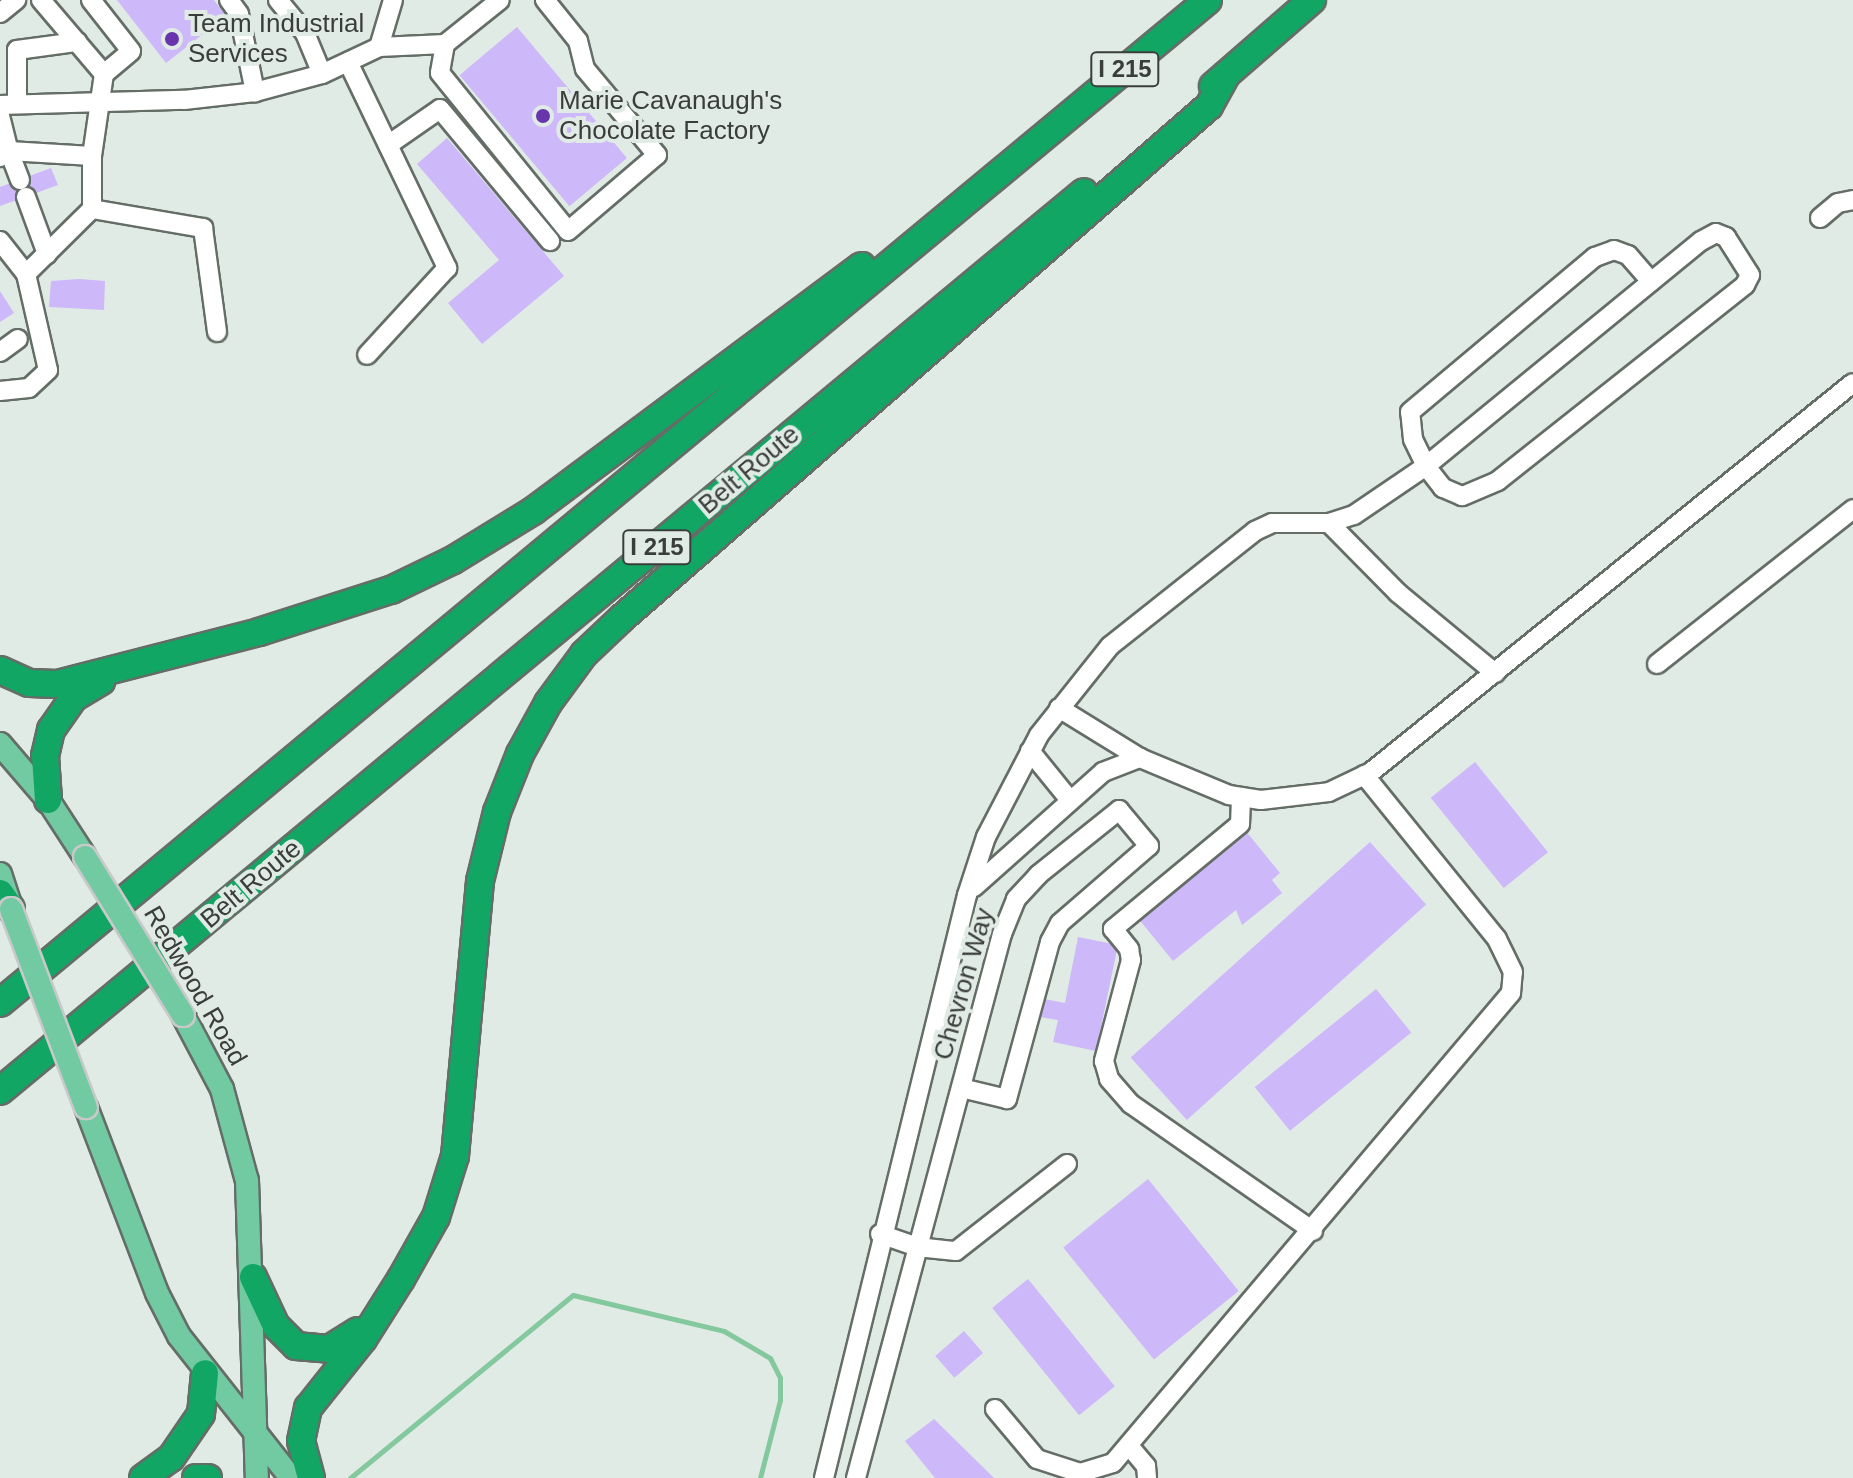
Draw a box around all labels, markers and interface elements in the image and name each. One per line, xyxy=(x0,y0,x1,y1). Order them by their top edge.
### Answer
place label: Team Industrial Services xyxy=(188,8,364,70)
marker: Team Industrial Services xyxy=(163,30,181,48)
road number: I 215 xyxy=(1089,49,1161,89)
place label: Marie Cavanaugh's Chocolate Factory xyxy=(559,85,782,146)
marker: Marie Cavanaugh's Chocolate Factory xyxy=(534,107,552,125)
street label: Belt Route xyxy=(692,419,806,521)
road number: I 215 xyxy=(621,527,693,567)
street label: Belt Route xyxy=(194,833,308,935)
street label: Redwood Road xyxy=(137,901,253,1071)
street label: Chevron Way xyxy=(927,904,1001,1064)

